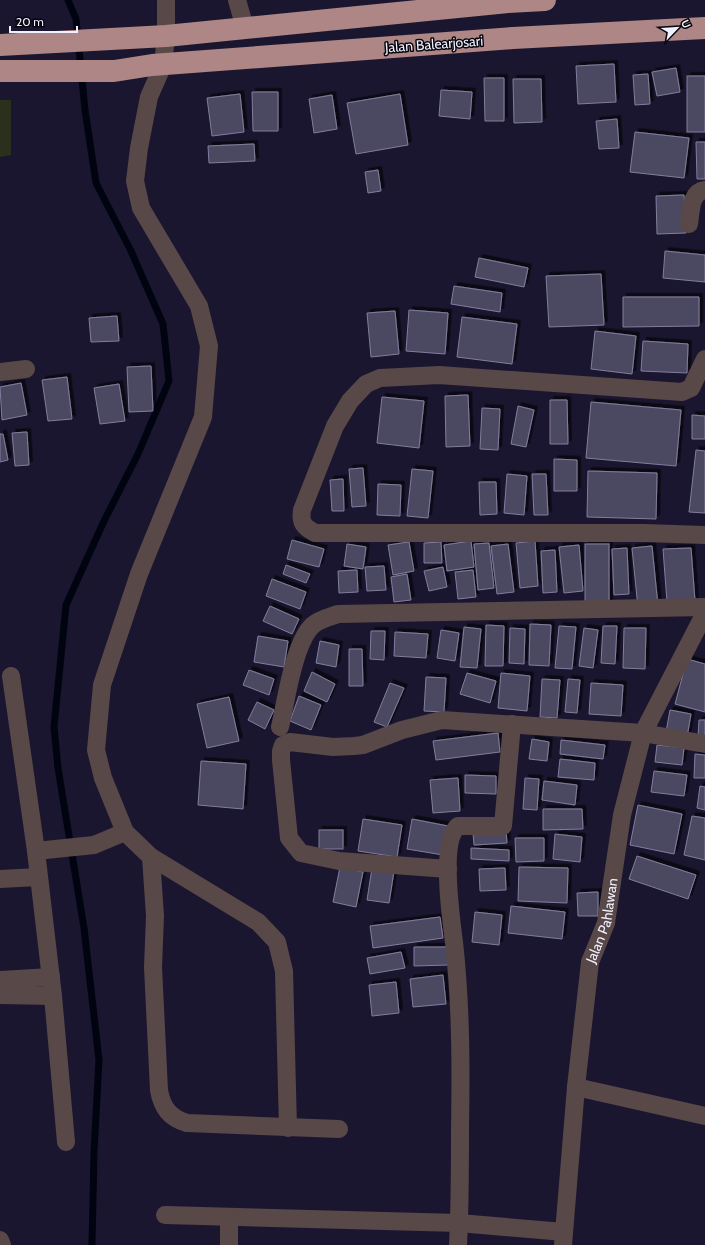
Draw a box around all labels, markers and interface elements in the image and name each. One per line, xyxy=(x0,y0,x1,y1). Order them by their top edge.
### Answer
scale bar xyxy=(10,8,77,34)
north arrow xyxy=(657,8,697,48)
text: 20 m xyxy=(16,14,44,29)
text: U xyxy=(678,17,694,30)
street label: Jalan Balearjosari xyxy=(383,32,484,56)
street label: Jalan Pahlawan xyxy=(581,877,622,967)

